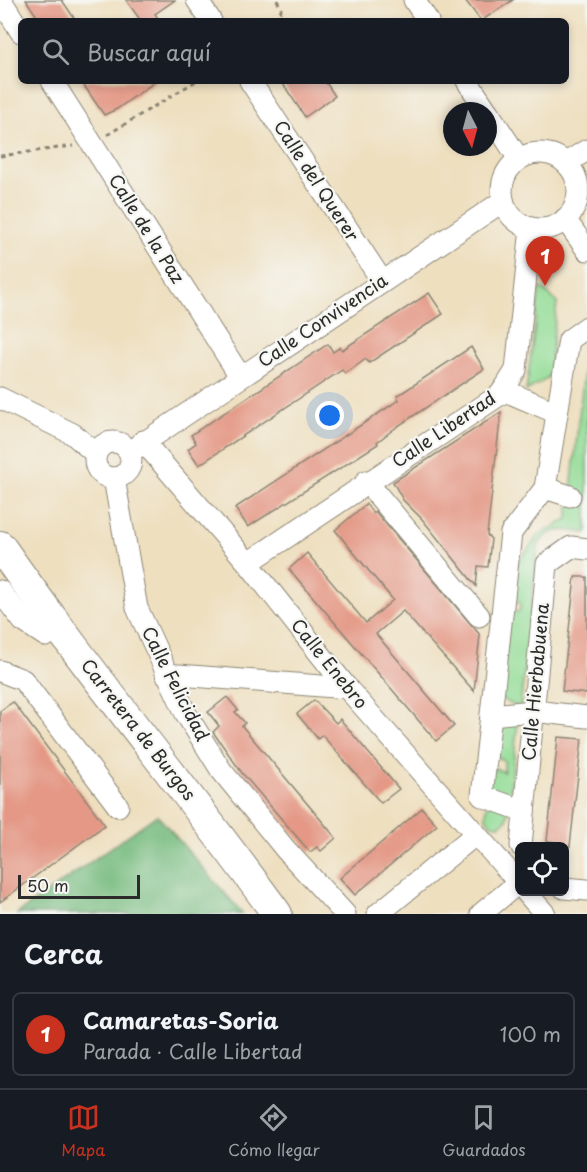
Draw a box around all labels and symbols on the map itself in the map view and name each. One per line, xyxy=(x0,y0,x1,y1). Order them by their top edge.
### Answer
north arrow xyxy=(443,102,497,156)
street label: Calle del Querer xyxy=(268,114,367,247)
street label: Calle de la Paz xyxy=(103,168,192,289)
pin: 1 xyxy=(526,236,564,286)
street label: Calle Convivencia xyxy=(252,266,393,373)
street label: Calle Libertad xyxy=(386,384,501,474)
your location xyxy=(315,401,344,430)
street label: Calle Hierbabuena xyxy=(514,601,555,762)
street label: Calle Enebro xyxy=(285,612,375,714)
street label: Calle Felicidad xyxy=(136,621,217,745)
street label: Carretera de Burgos xyxy=(75,652,203,806)
scale bar xyxy=(18,872,140,900)

